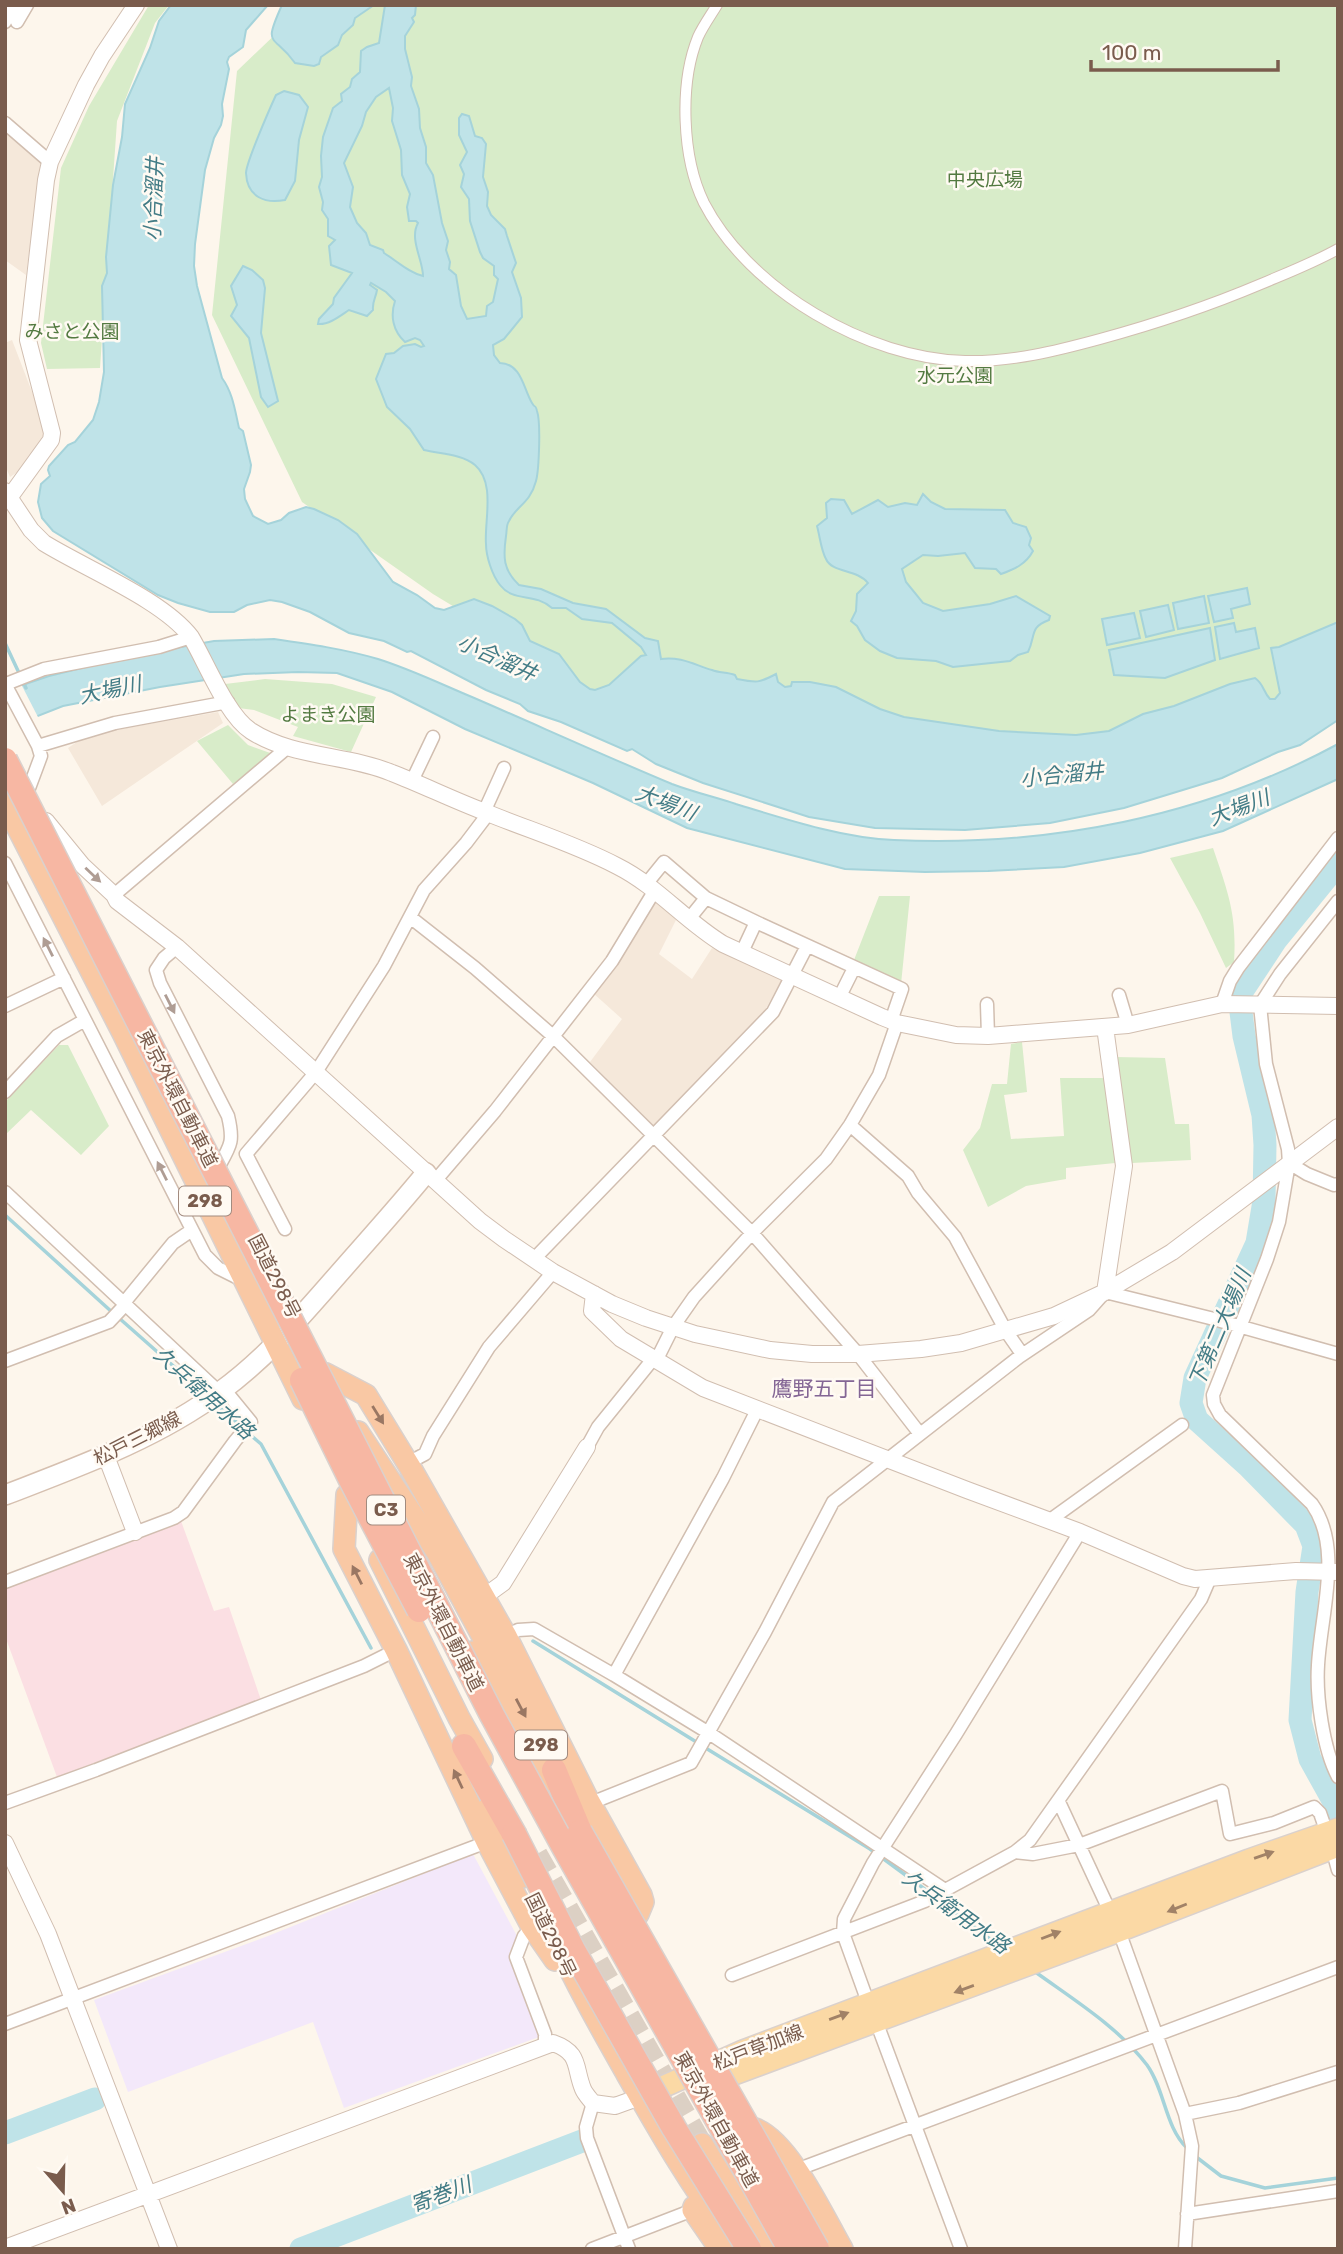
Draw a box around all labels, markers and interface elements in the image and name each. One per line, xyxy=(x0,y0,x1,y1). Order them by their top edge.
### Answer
scale bar xyxy=(1091,28,1278,72)
text: 100 m xyxy=(1102,40,1161,65)
water label: 小合溜井 xyxy=(140,155,168,241)
park label: 中央広場 xyxy=(947,168,1023,191)
park label: みさと公園 xyxy=(24,320,120,343)
park label: 水元公園 xyxy=(917,364,993,387)
water label: 小合溜井 xyxy=(454,629,542,687)
water label: 大場川 xyxy=(76,670,145,708)
park label: よまき公園 xyxy=(280,703,376,726)
water label: 小合溜井 xyxy=(1019,757,1107,791)
water label: 大場川 xyxy=(632,780,702,826)
water label: 大場川 xyxy=(1205,784,1275,830)
one-way arrow xyxy=(84,866,101,882)
one-way arrow xyxy=(42,937,54,957)
one-way arrow xyxy=(165,994,176,1014)
street label: 東京外環自動車道 xyxy=(133,1025,222,1171)
one-way arrow xyxy=(157,1161,168,1181)
road number: 298 xyxy=(179,1186,231,1216)
street label: 国道298号 xyxy=(244,1230,306,1322)
water label: 下第二大場川 xyxy=(1183,1263,1256,1391)
water label: 久兵衛用水路 xyxy=(149,1341,261,1445)
district label: 鷹野五丁目 xyxy=(772,1376,877,1401)
one-way arrow xyxy=(371,1405,384,1424)
street label: 松戸三郷線 xyxy=(90,1407,185,1470)
road number: C3 xyxy=(367,1496,405,1525)
street label: 東京外環自動車道 xyxy=(399,1549,488,1695)
one-way arrow xyxy=(352,1565,363,1585)
one-way arrow xyxy=(515,1699,527,1718)
road number: 298 xyxy=(515,1730,567,1760)
one-way arrow xyxy=(452,1769,463,1789)
one-way arrow xyxy=(1254,1849,1275,1860)
water label: 久兵衛用水路 xyxy=(898,1864,1016,1960)
street label: 国道298号 xyxy=(520,1889,581,1981)
one-way arrow xyxy=(1166,1903,1187,1914)
one-way arrow xyxy=(1041,1929,1062,1940)
one-way arrow xyxy=(953,1984,974,1995)
one-way arrow xyxy=(828,2010,849,2021)
street label: 松戸草加線 xyxy=(710,2020,807,2075)
street label: 東京外環自動車道 xyxy=(670,2047,763,2191)
north arrow xyxy=(28,2156,98,2226)
water label: 寄巻川 xyxy=(407,2171,477,2217)
text: N xyxy=(58,2193,79,2220)

